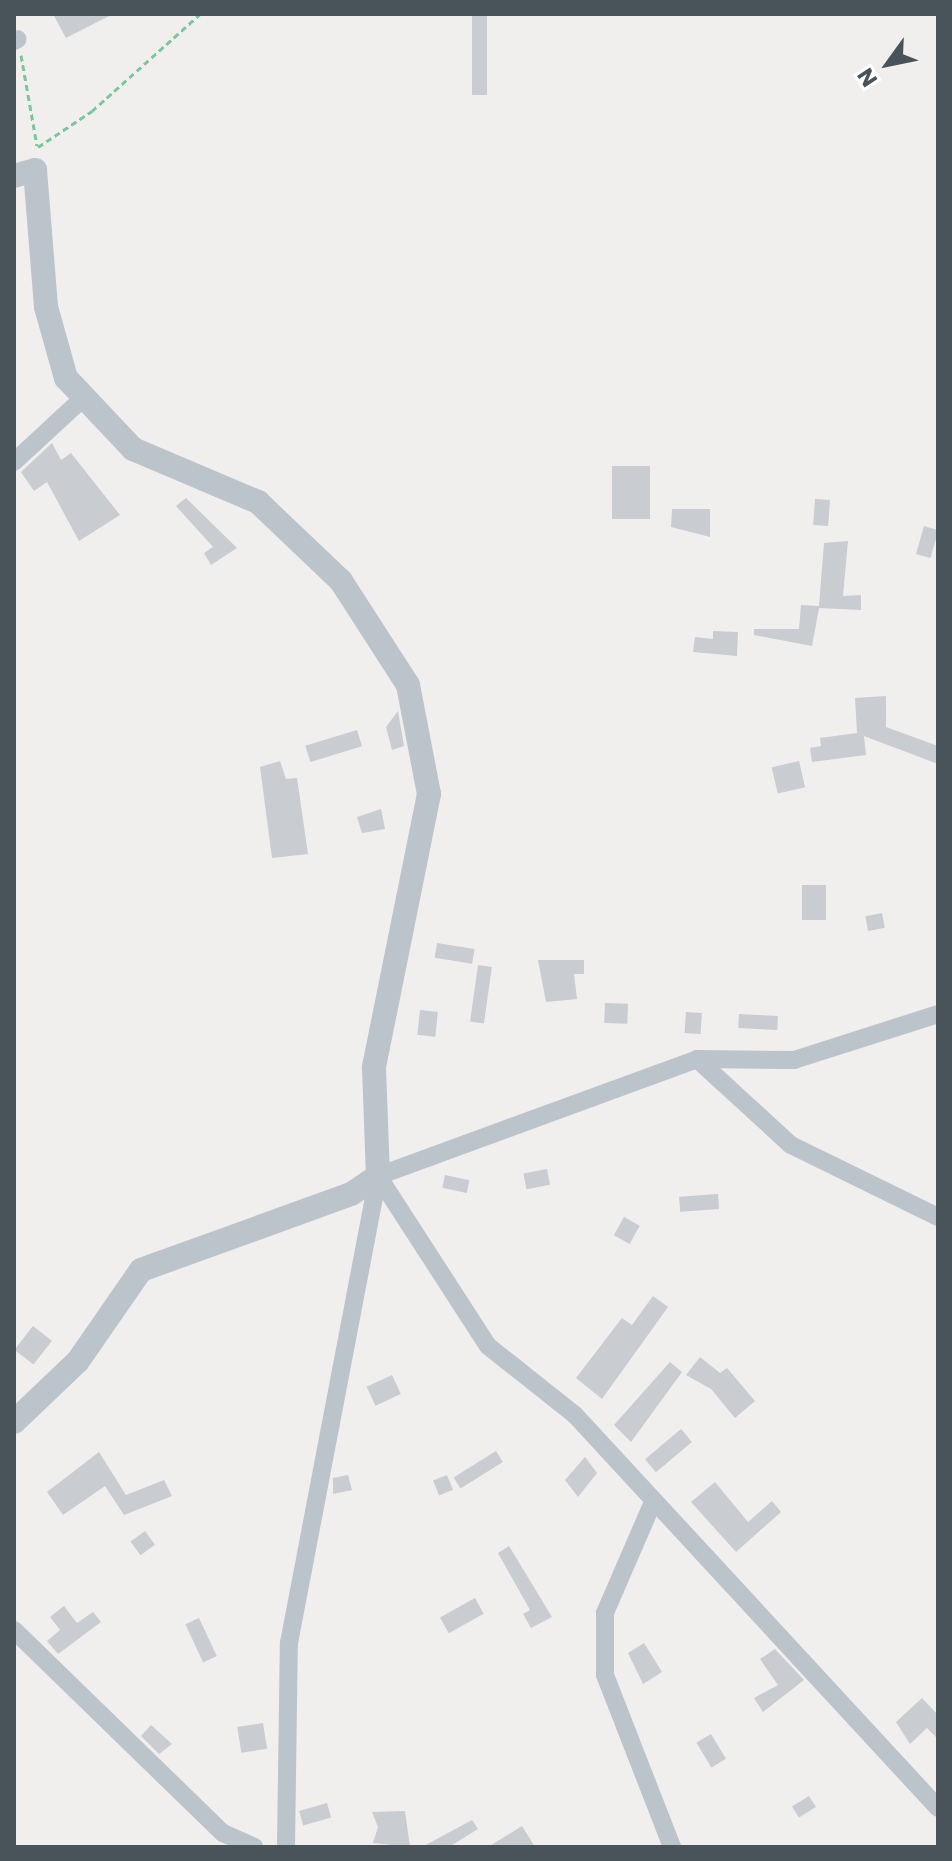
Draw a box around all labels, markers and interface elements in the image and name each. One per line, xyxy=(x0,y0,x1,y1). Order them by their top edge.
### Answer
north arrow xyxy=(848,24,928,104)
text: N xyxy=(850,62,885,93)

